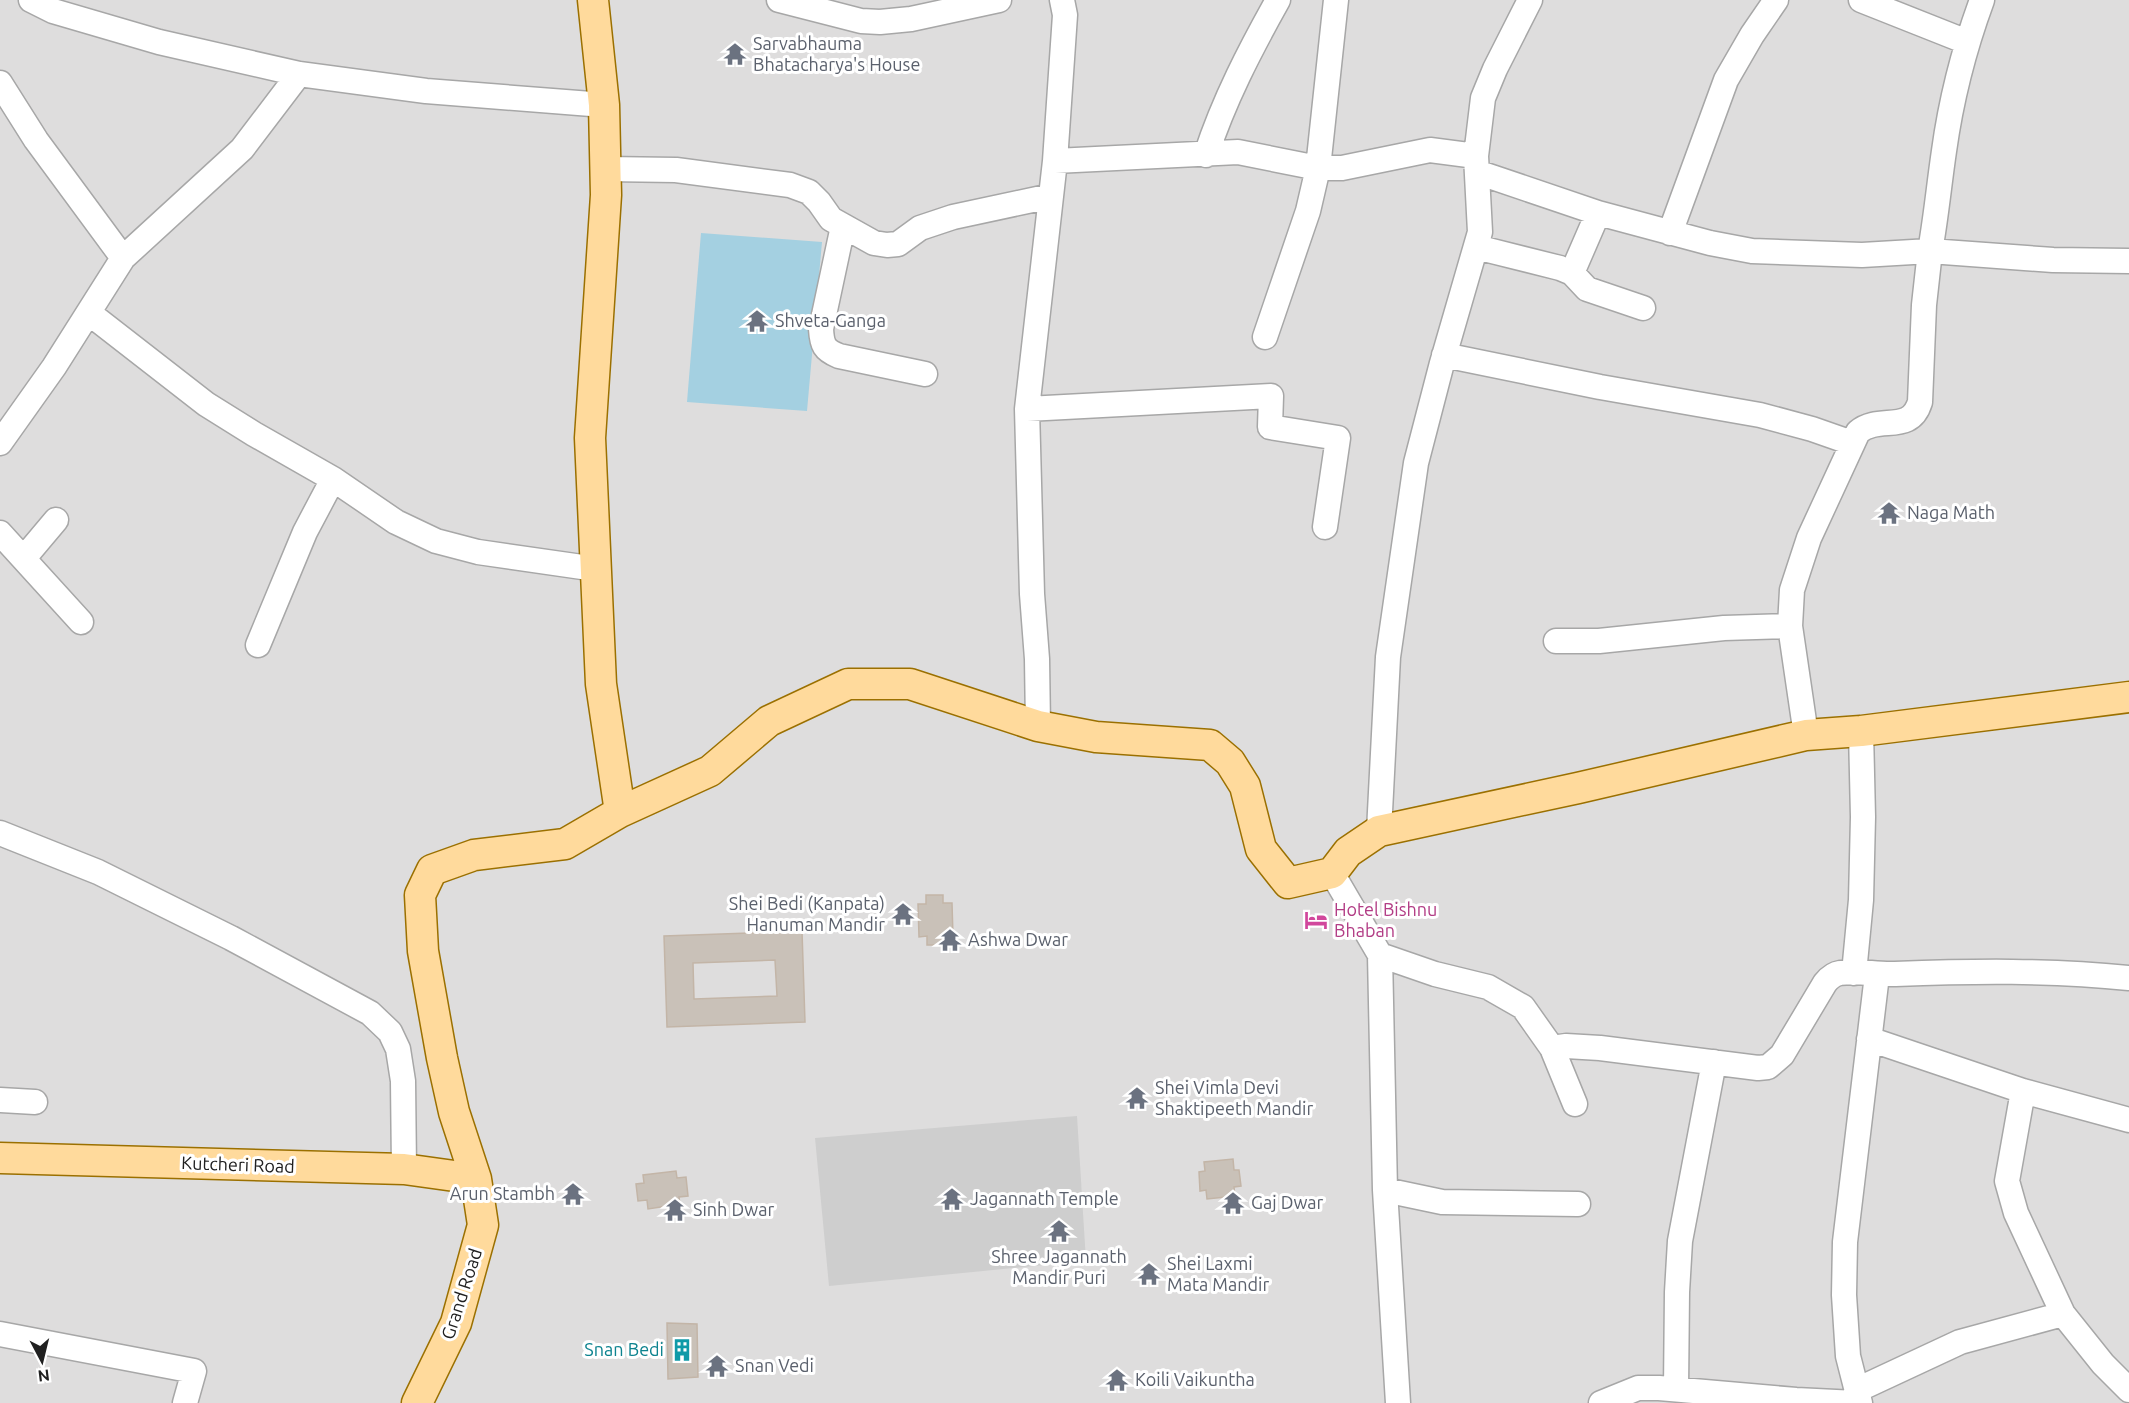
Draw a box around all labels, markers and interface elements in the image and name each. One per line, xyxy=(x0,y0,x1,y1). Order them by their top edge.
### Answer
place label: Sarvabhauma Bhatacharya's House xyxy=(753,33,920,74)
temple icon: Sarvabhauma Bhatacharya's House xyxy=(722,41,748,67)
temple icon: Shveta-Ganga xyxy=(744,308,770,334)
place label: Shveta-Ganga xyxy=(775,310,886,330)
temple icon: Naga Math xyxy=(1876,500,1902,526)
place label: Naga Math xyxy=(1907,502,1995,522)
place label: Shei Bedi (Kanpata) Hanuman Mandir xyxy=(729,893,885,934)
place label: Hotel Bishnu Bhaban xyxy=(1334,899,1437,940)
temple icon: Shei Bedi (Kanpata) Hanuman Mandir xyxy=(890,901,916,927)
hotel icon: Hotel Bishnu Bhaban xyxy=(1303,907,1329,933)
temple icon: Ashwa Dwar xyxy=(937,927,963,953)
place label: Ashwa Dwar xyxy=(968,929,1068,949)
place label: Shei Vimla Devi Shaktipeeth Mandir xyxy=(1155,1077,1313,1118)
temple icon: Shei Vimla Devi Shaktipeeth Mandir xyxy=(1124,1085,1150,1111)
street label: Kutcheri Road xyxy=(181,1152,295,1176)
temple icon: Arun Stambh xyxy=(560,1181,586,1207)
place label: Arun Stambh xyxy=(450,1183,555,1203)
temple icon: Jagannath Temple xyxy=(939,1186,965,1212)
place label: Jagannath Temple xyxy=(970,1188,1119,1208)
temple icon: Gaj Dwar xyxy=(1220,1190,1246,1216)
place label: Gaj Dwar xyxy=(1251,1192,1324,1212)
temple icon: Sinh Dwar xyxy=(662,1197,688,1223)
place label: Sinh Dwar xyxy=(693,1199,774,1219)
temple icon: Shree Jagannath Mandir Puri xyxy=(1046,1218,1072,1244)
street label: Grand Road xyxy=(437,1246,485,1342)
place label: Shree Jagannath Mandir Puri xyxy=(991,1246,1127,1287)
place label: Shei Laxmi Mata Mandir xyxy=(1167,1253,1269,1294)
temple icon: Shei Laxmi Mata Mandir xyxy=(1136,1261,1162,1287)
north arrow xyxy=(12,1331,72,1391)
building icon: Snan Bedi xyxy=(669,1337,695,1363)
place label: Snan Bedi xyxy=(584,1339,664,1359)
temple icon: Snan Vedi xyxy=(704,1353,730,1379)
place label: Snan Vedi xyxy=(735,1355,814,1375)
text: N xyxy=(37,1366,51,1386)
temple icon: Koili Vaikuntha xyxy=(1104,1367,1130,1393)
place label: Koili Vaikuntha xyxy=(1135,1369,1255,1389)

